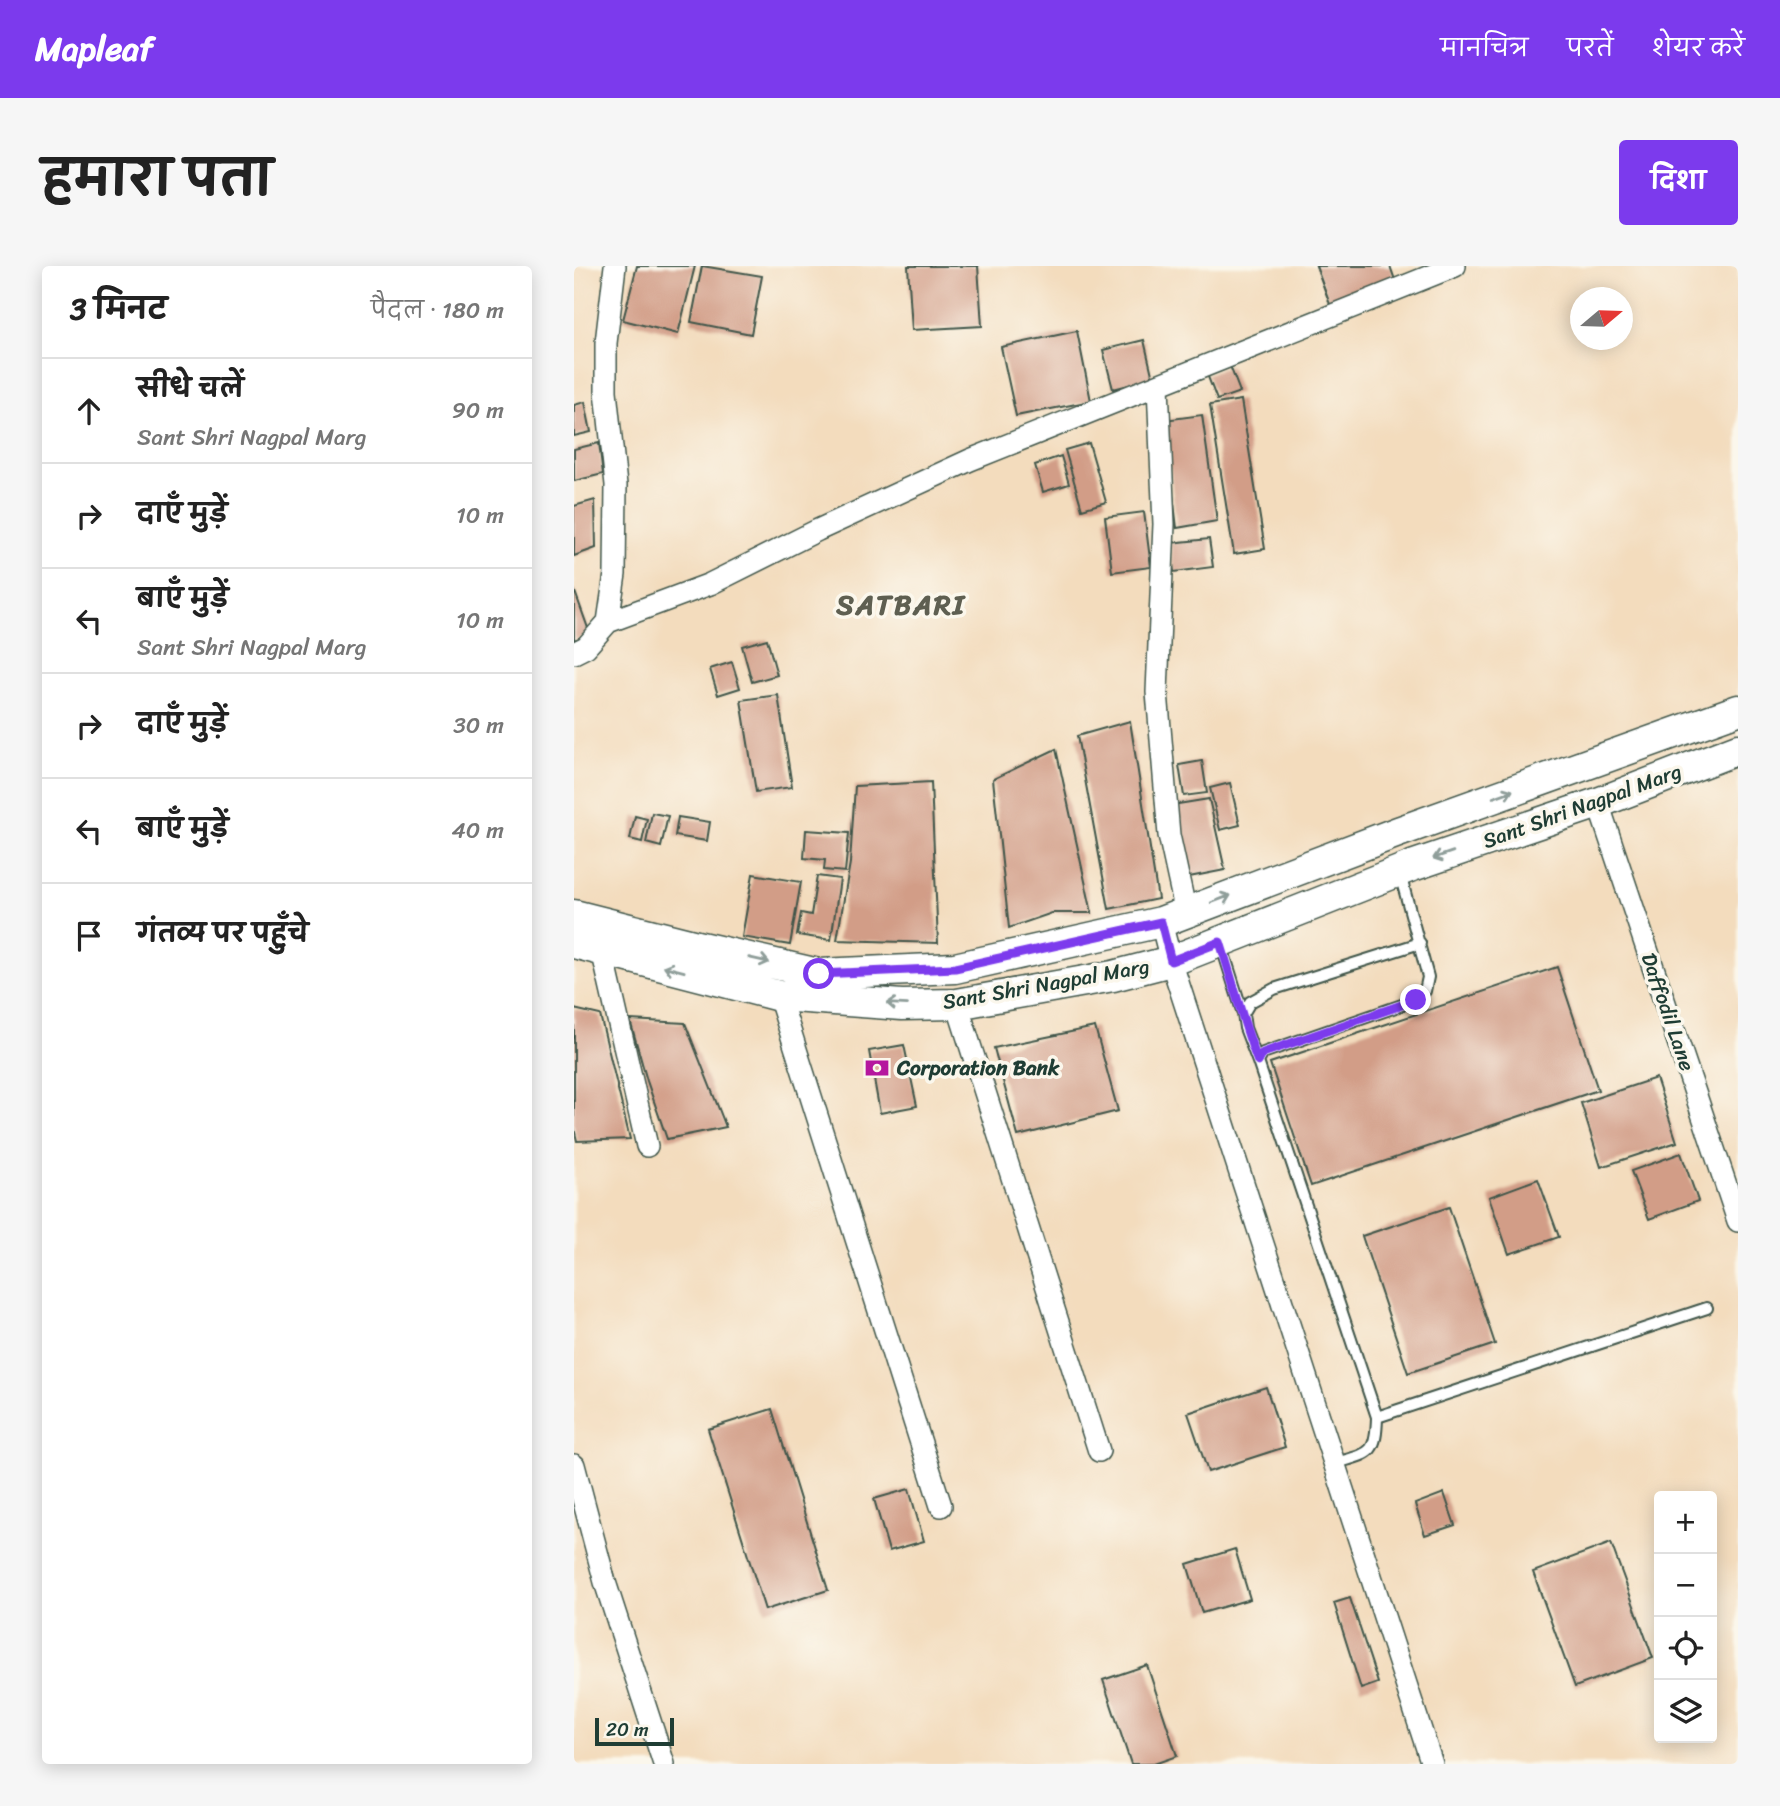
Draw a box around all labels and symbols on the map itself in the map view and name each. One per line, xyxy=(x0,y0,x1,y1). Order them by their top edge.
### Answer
north arrow xyxy=(1570,287,1633,350)
district label: SATBARI xyxy=(835,580,966,629)
street label: Sant Shri Nagpal Marg xyxy=(1477,752,1687,860)
one-way arrow xyxy=(1491,787,1513,799)
one-way arrow xyxy=(1433,850,1455,863)
one-way arrow xyxy=(1209,892,1231,905)
street label: Sant Shri Nagpal Marg xyxy=(939,947,1153,1021)
street label: Daffodil Lane xyxy=(1630,948,1706,1077)
one-way arrow xyxy=(747,954,770,968)
route start xyxy=(803,958,834,989)
one-way arrow xyxy=(663,962,685,975)
route end xyxy=(1400,984,1431,1015)
one-way arrow xyxy=(886,998,909,1011)
place label: Corporation Bank xyxy=(896,1049,1060,1087)
bank icon: Corporation Bank xyxy=(863,1054,891,1082)
scale bar xyxy=(595,1715,674,1747)

